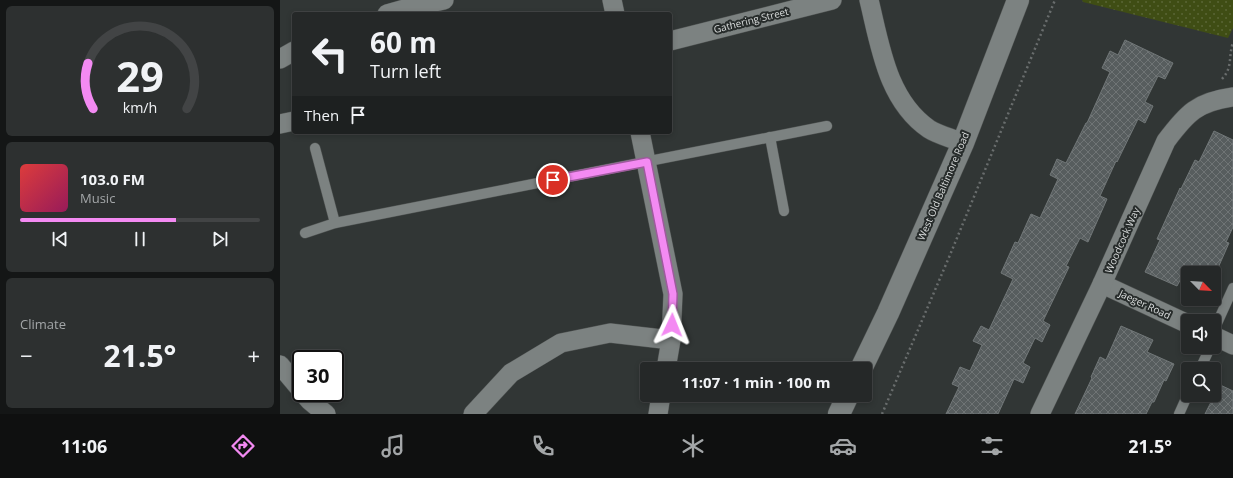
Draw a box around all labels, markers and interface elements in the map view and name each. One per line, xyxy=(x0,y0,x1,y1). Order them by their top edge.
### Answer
street label: Gathering Street xyxy=(712,4,790,36)
text: 60 m xyxy=(370,23,437,61)
icon: left xyxy=(304,28,356,80)
text: 29 xyxy=(116,48,164,104)
text: Turn left xyxy=(370,59,441,83)
text: km/h xyxy=(123,98,157,117)
icon: arrive xyxy=(347,104,369,126)
text: Then xyxy=(304,105,339,125)
street label: West Old Baltimore Road xyxy=(914,129,972,243)
pin xyxy=(536,163,570,197)
text: 103.0 FM xyxy=(80,169,145,189)
icon: arrive xyxy=(542,169,564,191)
text: Music xyxy=(80,189,115,207)
street label: Woodcock Way xyxy=(1101,204,1143,275)
icon: previous xyxy=(49,228,71,250)
icon: pause xyxy=(129,228,151,250)
icon: next xyxy=(209,228,231,250)
north arrow xyxy=(1181,266,1221,306)
map controls xyxy=(1181,266,1221,402)
street label: Jaeger Road xyxy=(1116,286,1173,322)
position arrow xyxy=(651,304,693,346)
button: sound xyxy=(1181,314,1221,354)
text: Climate xyxy=(20,315,66,333)
text: 21.5° xyxy=(104,335,176,376)
text: − xyxy=(20,340,33,370)
text: + xyxy=(247,340,260,370)
speed limit sign: 30 xyxy=(292,350,344,402)
button: search xyxy=(1181,362,1221,402)
text: 11:07 · 1 min · 100 m xyxy=(682,372,830,392)
icon: directions xyxy=(229,432,257,460)
icon: music xyxy=(379,432,407,460)
icon: phone xyxy=(529,432,557,460)
icon: climate xyxy=(679,432,707,460)
icon: car xyxy=(829,432,857,460)
icon: filters xyxy=(978,432,1006,460)
text: 11:06 xyxy=(61,434,107,458)
text: 21.5° xyxy=(1128,434,1172,458)

